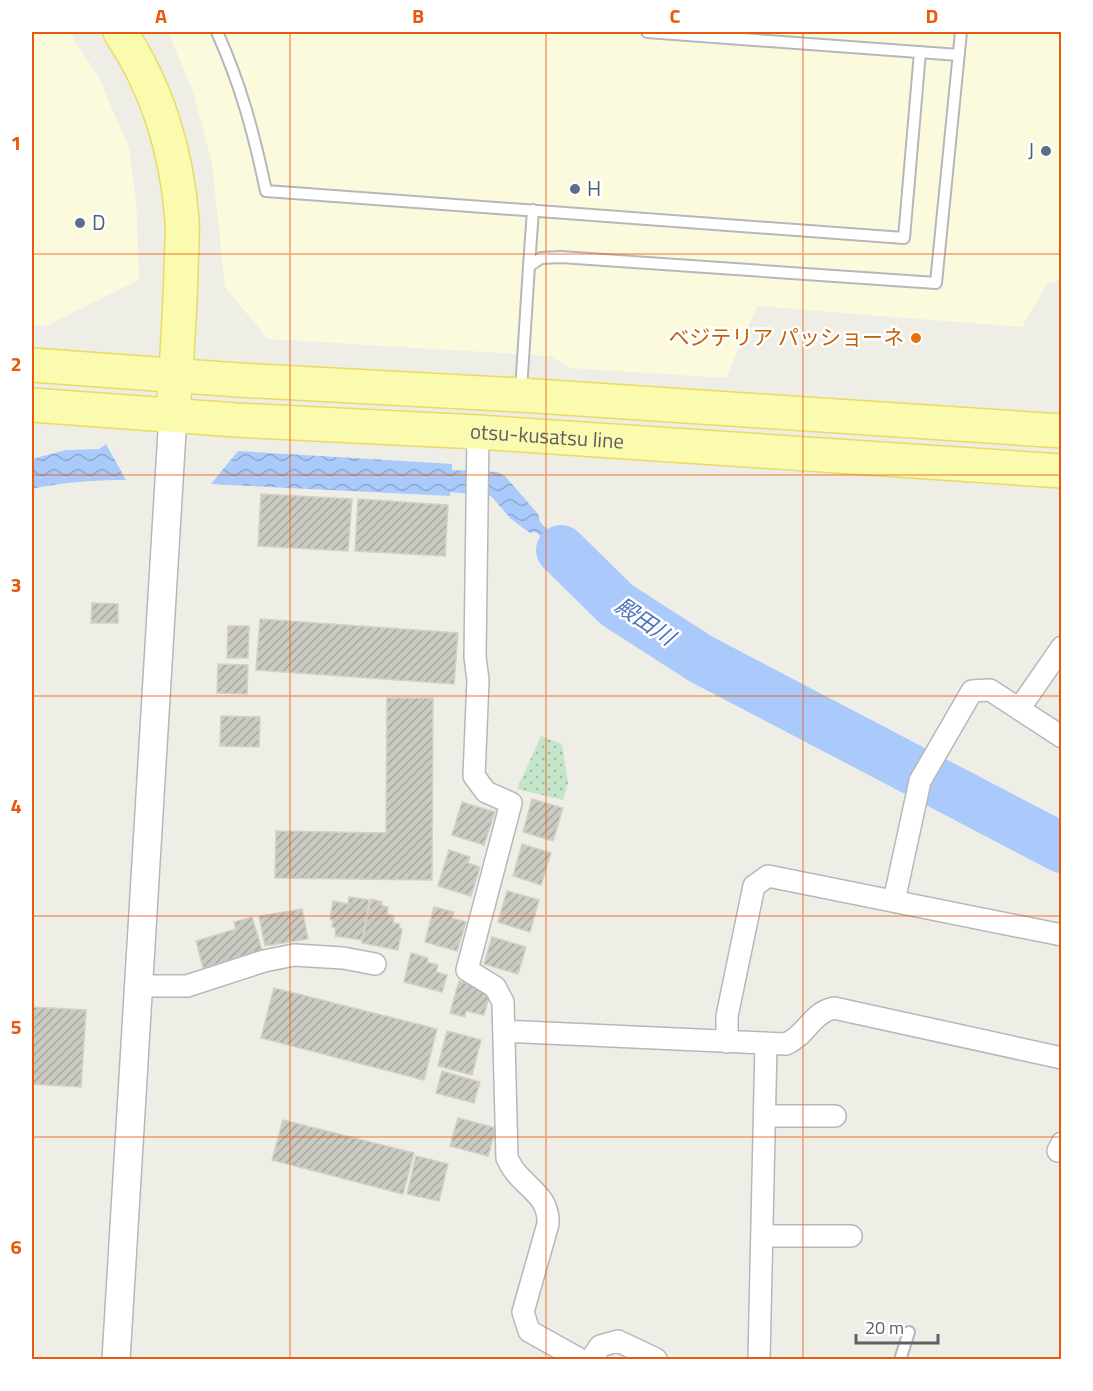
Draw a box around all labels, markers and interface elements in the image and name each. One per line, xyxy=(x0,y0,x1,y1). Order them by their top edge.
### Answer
text: A xyxy=(155,0,167,31)
text: B xyxy=(412,0,424,31)
text: C xyxy=(670,0,681,31)
text: D xyxy=(926,0,938,31)
text: 1 xyxy=(10,127,22,158)
place label: J xyxy=(1028,134,1034,166)
marker: J xyxy=(1039,144,1053,158)
place label: H xyxy=(587,172,601,204)
marker: H xyxy=(568,182,582,196)
place label: D xyxy=(92,206,106,238)
marker: D xyxy=(73,216,87,230)
place label: ベジテリア パッショーネ xyxy=(668,321,904,353)
marker: ベジテリア パッショーネ xyxy=(909,331,923,345)
text: 2 xyxy=(10,348,22,379)
street label: otsu-kusatsu line xyxy=(469,415,625,457)
text: 3 xyxy=(10,569,22,600)
water label: 殿田川 xyxy=(608,588,684,655)
text: 4 xyxy=(10,790,22,821)
text: 5 xyxy=(10,1011,22,1042)
text: 6 xyxy=(10,1231,22,1262)
scale bar xyxy=(856,1307,938,1345)
text: 20 m xyxy=(865,1314,904,1341)

